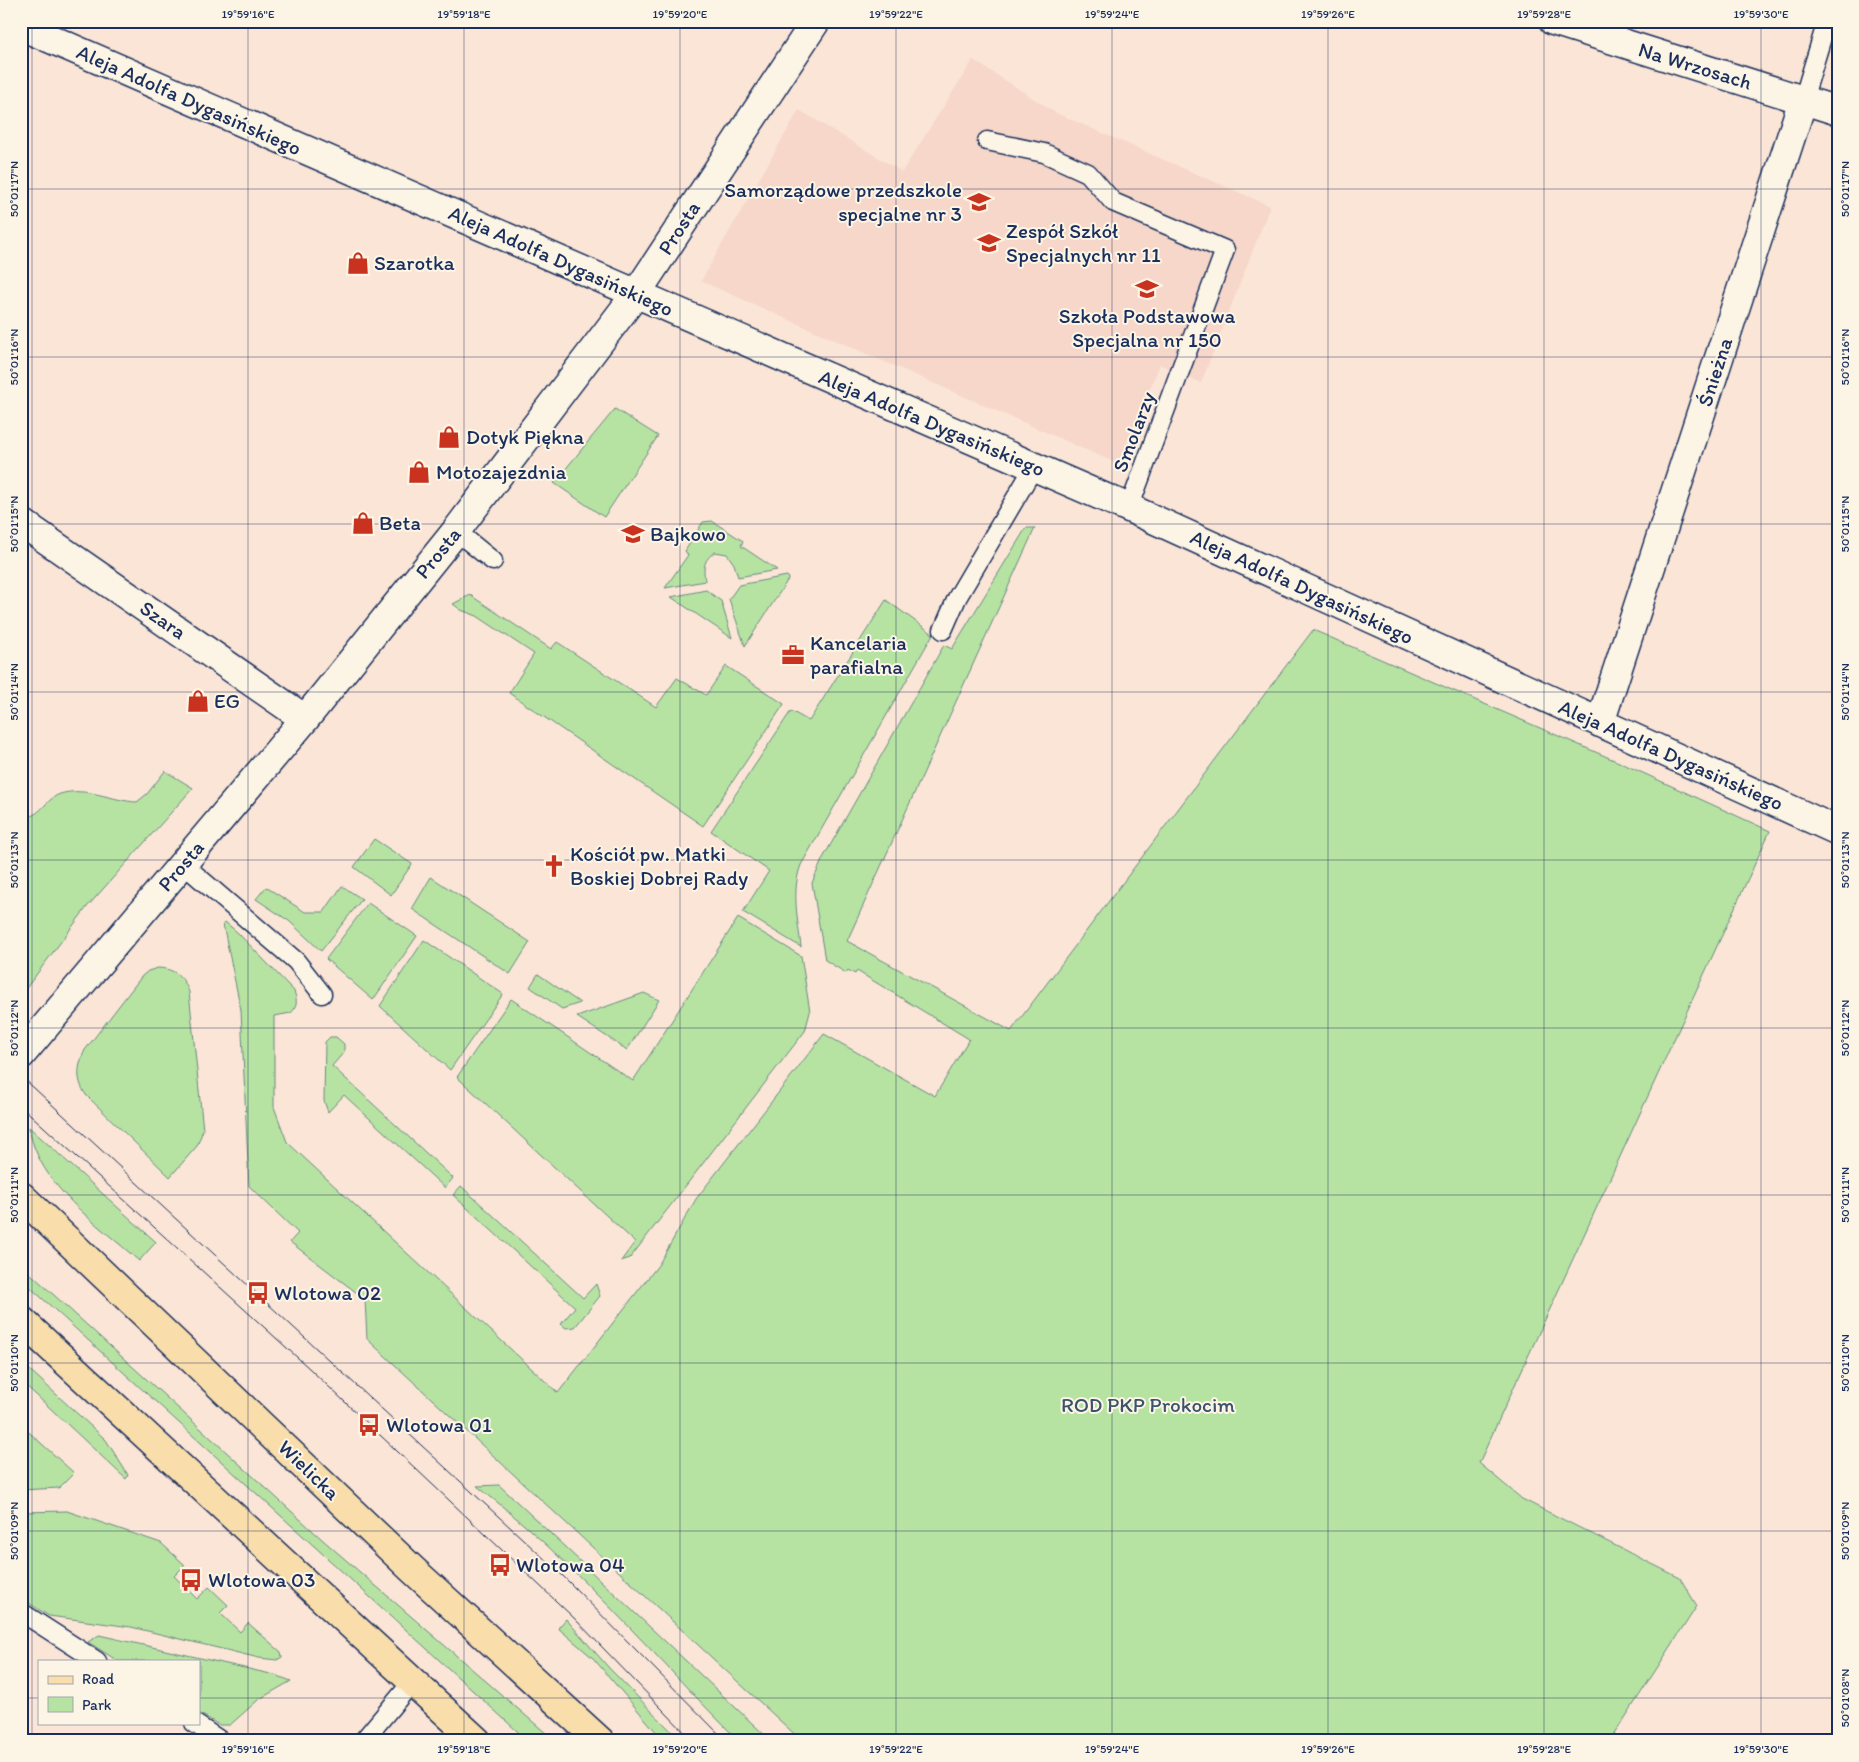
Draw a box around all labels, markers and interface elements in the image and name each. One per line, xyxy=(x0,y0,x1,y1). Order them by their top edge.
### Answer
text: 19°59'16"E xyxy=(221,7,275,21)
text: 19°59'18"E xyxy=(437,7,491,21)
text: 19°59'20"E xyxy=(653,7,708,21)
text: 19°59'22"E xyxy=(869,7,923,21)
text: 19°59'24"E xyxy=(1085,7,1140,21)
text: 19°59'26"E xyxy=(1301,7,1355,21)
text: 19°59'28"E xyxy=(1517,7,1571,21)
text: 19°59'30"E xyxy=(1733,7,1789,21)
street label: Na Wrzosach xyxy=(1635,36,1755,95)
street label: Aleja Adolfa Dygasińskiego xyxy=(73,39,305,160)
text: 50°01'17"N xyxy=(7,161,21,217)
text: 50°01'17"N xyxy=(1838,161,1852,217)
place label: Samorządowe przedszkole specjalne nr 3 xyxy=(724,177,962,226)
school or university icon: Samorządowe przedszkole specjalne nr 3 xyxy=(966,189,992,215)
street label: Prosta xyxy=(652,196,705,259)
street label: Aleja Adolfa Dygasińskiego xyxy=(445,200,677,321)
place label: Zespół Szkół Specjalnych nr 11 xyxy=(1006,218,1161,267)
school or university icon: Zespół Szkół Specjalnych nr 11 xyxy=(976,230,1002,256)
shop icon: Szarotka xyxy=(345,250,371,276)
place label: Szarotka xyxy=(374,250,455,275)
school or university icon: Szkoła Podstawowa Specjalna nr 150 xyxy=(1134,276,1160,302)
place label: Szkoła Podstawowa Specjalna nr 150 xyxy=(1059,303,1235,352)
text: 50°01'16"N xyxy=(7,329,21,385)
text: 50°01'16"N xyxy=(1838,329,1852,385)
street label: Śnieżna xyxy=(1692,334,1737,409)
street label: Aleja Adolfa Dygasińskiego xyxy=(815,364,1049,482)
street label: Smolarzy xyxy=(1107,388,1160,476)
shop icon: Dotyk Piękna xyxy=(436,424,462,450)
place label: Dotyk Piękna xyxy=(466,424,584,449)
shop icon: Motozajezdnia xyxy=(406,459,432,485)
place label: Motozajezdnia xyxy=(436,459,567,484)
text: 50°01'15"N xyxy=(7,496,21,552)
text: 50°01'15"N xyxy=(1838,496,1852,552)
shop icon: Beta xyxy=(350,510,376,536)
place label: Beta xyxy=(379,510,421,535)
school or university icon: Bajkowo xyxy=(620,521,646,547)
place label: Bajkowo xyxy=(650,521,726,546)
street label: Prosta xyxy=(409,522,466,583)
street label: Aleja Adolfa Dygasińskiego xyxy=(1187,524,1418,649)
street label: Szara xyxy=(135,595,191,644)
place label: Kancelaria parafialna xyxy=(810,630,907,679)
office icon: Kancelaria parafialna xyxy=(780,642,806,668)
text: 50°01'14"N xyxy=(7,663,21,721)
text: 50°01'14"N xyxy=(1838,663,1852,721)
shop icon: EG xyxy=(185,688,211,714)
place label: EG xyxy=(214,688,240,713)
street label: Aleja Adolfa Dygasińskiego xyxy=(1555,694,1787,815)
text: 50°01'13"N xyxy=(7,831,21,889)
text: 50°01'13"N xyxy=(1838,831,1852,889)
street label: Prosta xyxy=(152,835,209,896)
place label: Kościół pw. Matki Boskiej Dobrej Rady xyxy=(570,841,748,890)
church icon: Kościół pw. Matki Boskiej Dobrej Rady xyxy=(541,853,567,879)
text: 50°01'12"N xyxy=(7,1000,21,1056)
text: 50°01'12"N xyxy=(1838,1000,1852,1056)
text: 50°01'11"N xyxy=(7,1167,21,1223)
text: 50°01'11"N xyxy=(1838,1167,1852,1223)
bus stop icon: Wlotowa 02 xyxy=(245,1280,271,1306)
place label: Wlotowa 02 xyxy=(274,1280,381,1305)
text: 50°01'10"N xyxy=(7,1334,21,1392)
text: 50°01'10"N xyxy=(1838,1334,1852,1392)
park label: ROD PKP Prokocim xyxy=(1061,1392,1235,1417)
bus stop icon: Wlotowa 01 xyxy=(356,1412,382,1438)
place label: Wlotowa 01 xyxy=(386,1412,492,1437)
street label: Wielicka xyxy=(273,1434,345,1505)
text: 50°01'09"N xyxy=(7,1502,21,1560)
text: 50°01'09"N xyxy=(1838,1502,1852,1560)
bus stop icon: Wlotowa 04 xyxy=(487,1552,513,1578)
place label: Wlotowa 04 xyxy=(516,1552,625,1577)
bus stop icon: Wlotowa 03 xyxy=(178,1567,204,1593)
place label: Wlotowa 03 xyxy=(208,1567,315,1592)
legend xyxy=(38,1660,200,1724)
text: 50°01'08"N xyxy=(1838,1669,1852,1727)
text: Road xyxy=(82,1670,115,1688)
text: Park xyxy=(82,1696,112,1714)
text: 19°59'16"E xyxy=(221,1742,275,1756)
text: 19°59'18"E xyxy=(437,1742,491,1756)
text: 19°59'20"E xyxy=(653,1742,708,1756)
text: 19°59'22"E xyxy=(869,1742,923,1756)
text: 19°59'24"E xyxy=(1085,1742,1140,1756)
text: 19°59'26"E xyxy=(1301,1742,1355,1756)
text: 19°59'28"E xyxy=(1517,1742,1571,1756)
text: 19°59'30"E xyxy=(1733,1742,1789,1756)

